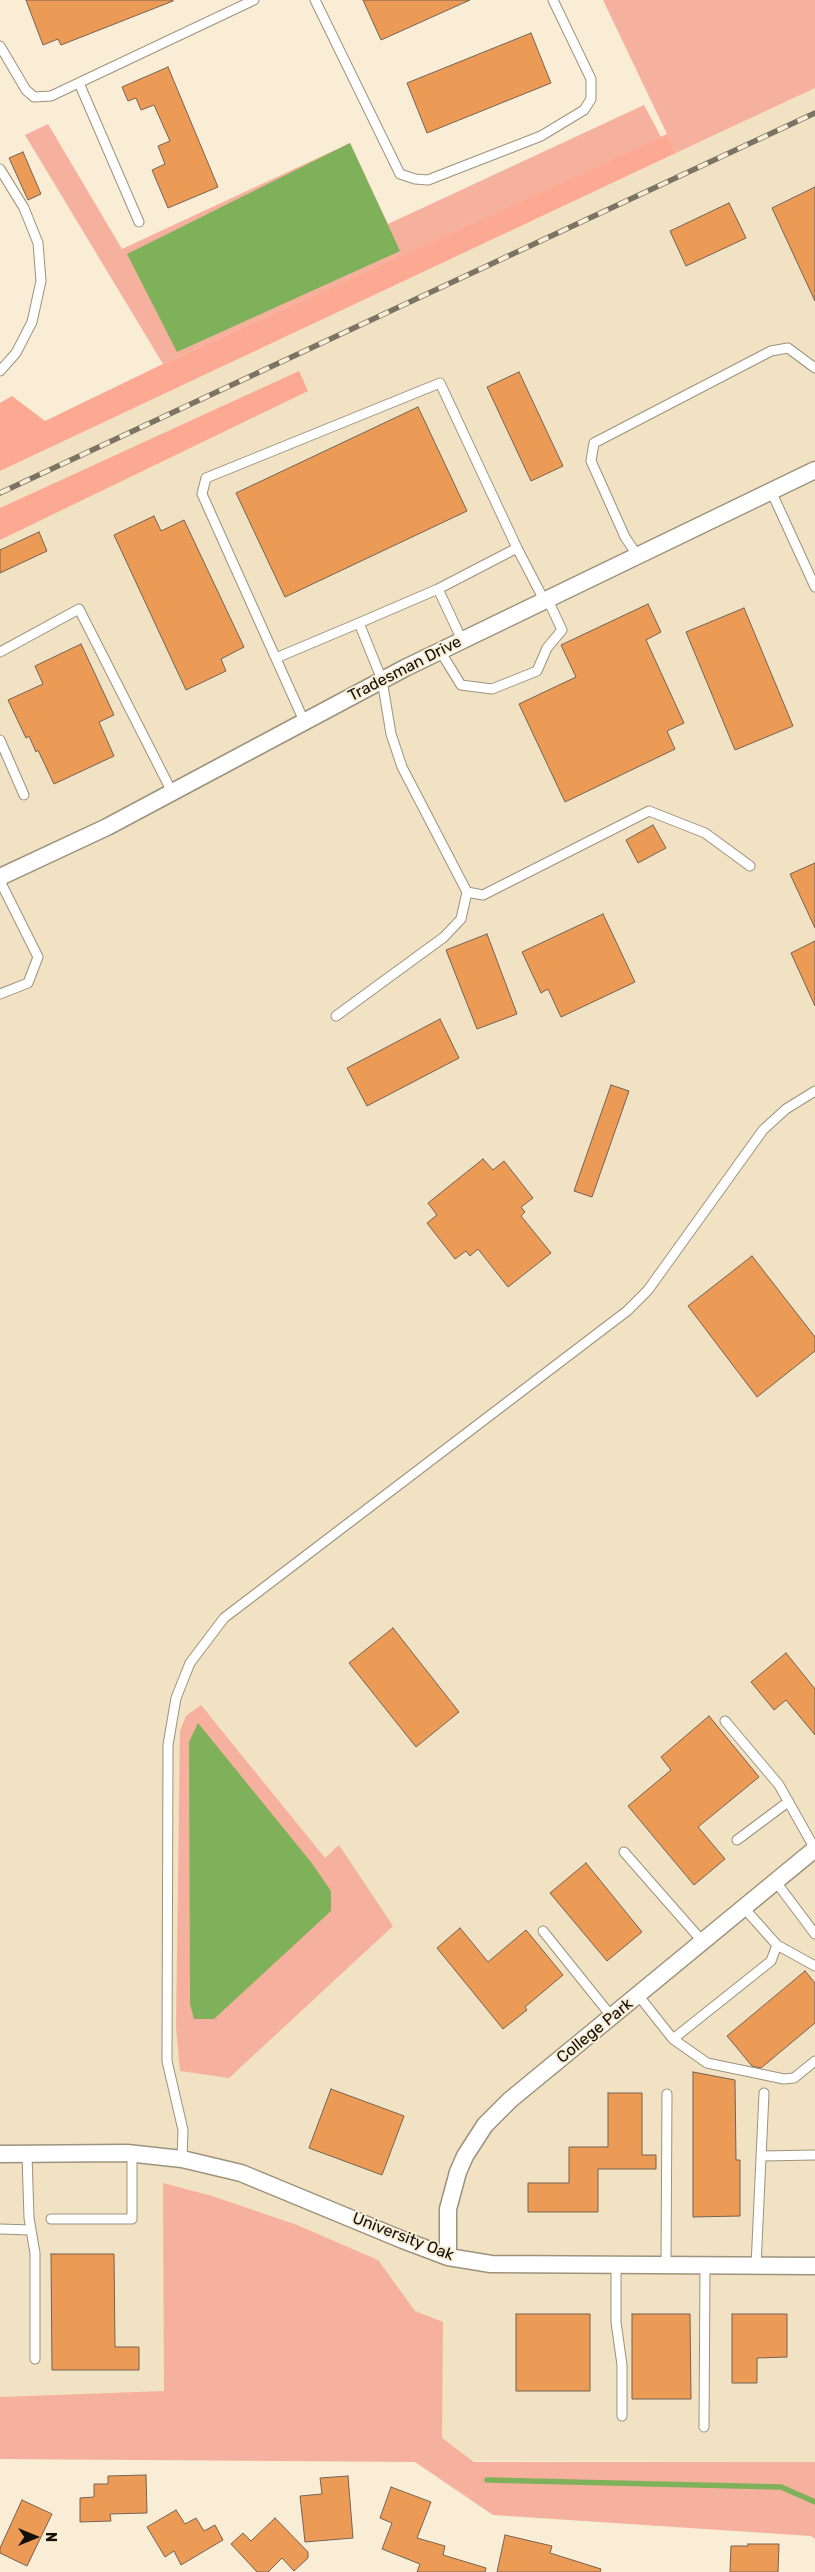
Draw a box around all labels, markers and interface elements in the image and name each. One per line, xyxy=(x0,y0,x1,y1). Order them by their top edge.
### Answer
street label: Tradesman Drive xyxy=(345,632,465,706)
street label: College Park xyxy=(553,1994,637,2068)
street label: University Oak xyxy=(349,2209,457,2265)
north arrow xyxy=(10,2512,60,2562)
text: N xyxy=(42,2532,59,2542)

